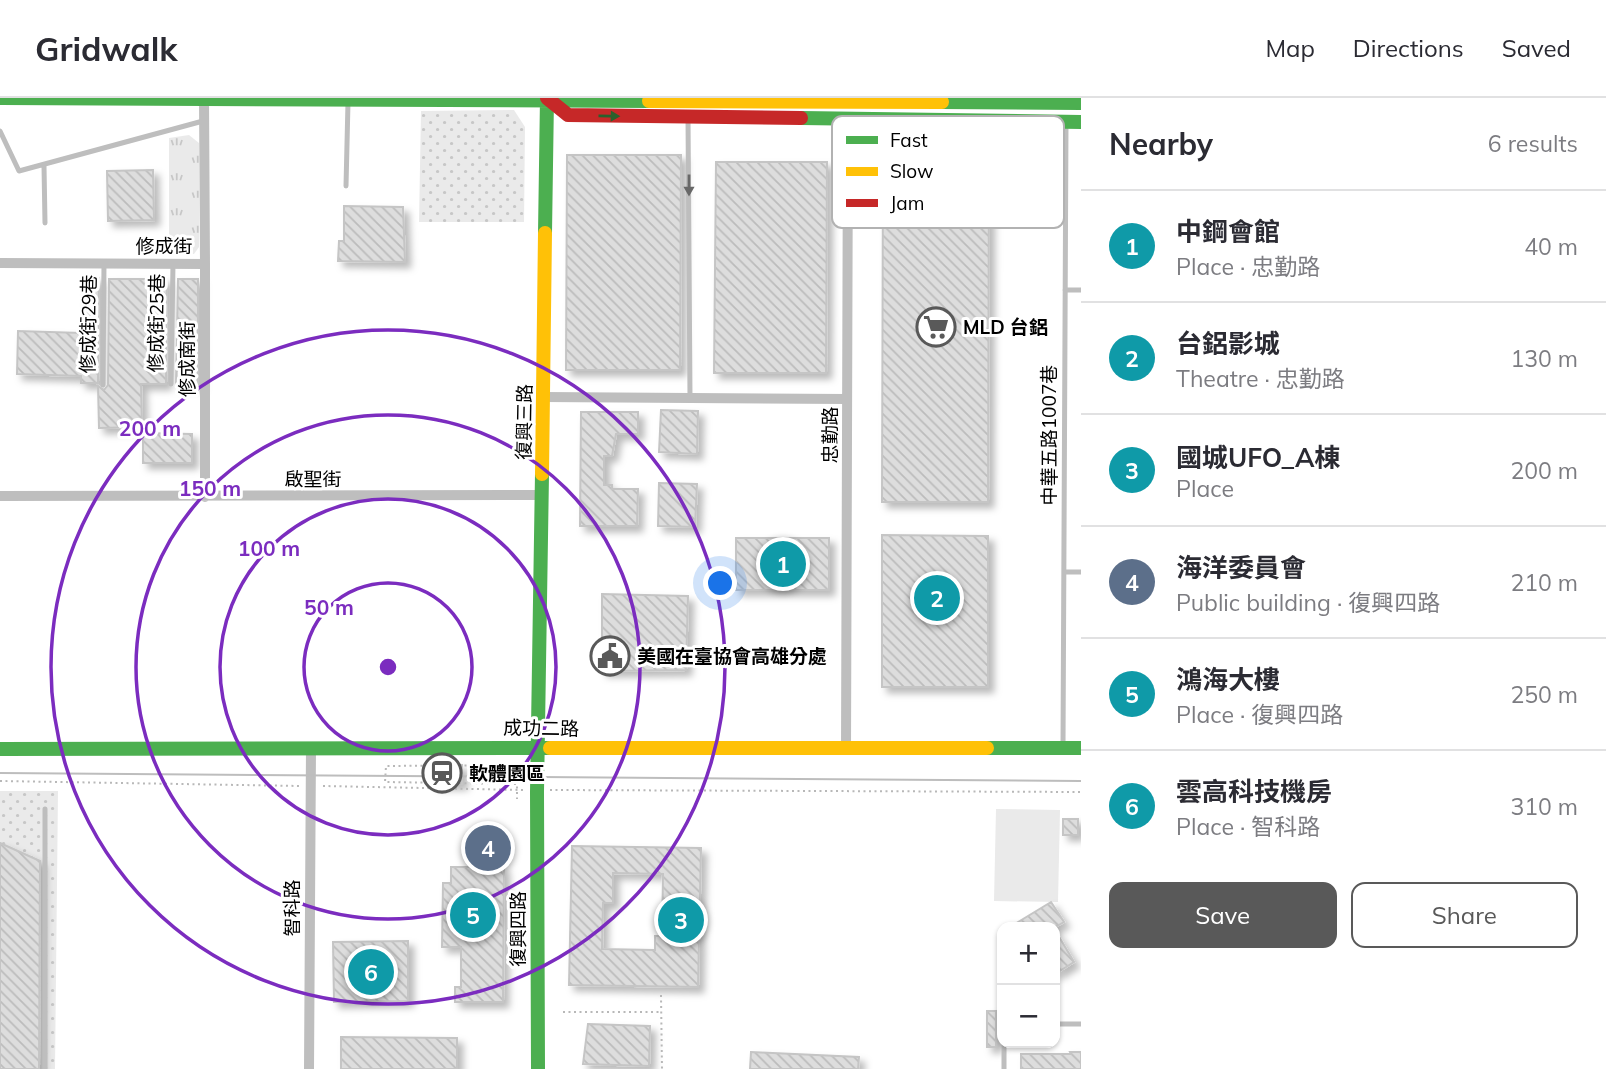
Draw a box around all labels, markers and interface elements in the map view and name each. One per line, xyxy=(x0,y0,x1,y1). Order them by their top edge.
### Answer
text: Gridwalk xyxy=(35,28,178,69)
text: Map xyxy=(1265,33,1315,63)
text: Directions xyxy=(1353,33,1464,63)
text: Saved xyxy=(1502,33,1571,63)
one-way arrow xyxy=(599,110,621,121)
legend xyxy=(832,116,1064,228)
text: Nearby xyxy=(1109,125,1213,163)
text: Fast xyxy=(890,128,928,152)
text: 6 results xyxy=(1488,129,1578,158)
text: Slow xyxy=(890,159,934,183)
one-way arrow xyxy=(683,175,695,197)
text: Jam xyxy=(890,191,924,215)
text: 中鋼會館 xyxy=(1176,215,1280,248)
text: 1 xyxy=(1125,232,1139,261)
text: 40 m xyxy=(1524,232,1578,261)
street label: 修成街 xyxy=(135,234,193,258)
text: Place · 忠勤路 xyxy=(1176,252,1320,281)
street label: 修成街25巷 xyxy=(143,273,169,373)
street label: 修成街29巷 xyxy=(75,274,101,374)
supermarket icon: MLD 台鋁 xyxy=(915,306,957,348)
place label: MLD 台鋁 xyxy=(963,315,1048,339)
street label: 修成南街 xyxy=(175,321,199,397)
text: 台鋁影城 xyxy=(1176,327,1280,360)
text: 2 xyxy=(1125,344,1139,373)
text: 130 m xyxy=(1510,344,1578,373)
text: Theatre · 忠勤路 xyxy=(1176,364,1345,393)
street label: 中華五路1007巷 xyxy=(1037,365,1061,505)
street label: 復興三路 xyxy=(511,384,537,460)
street label: 忠勤路 xyxy=(818,406,842,464)
text: 200 m xyxy=(119,415,181,441)
text: 國城UFO_A棟 xyxy=(1176,441,1340,474)
text: 3 xyxy=(1125,456,1139,485)
text: 200 m xyxy=(1510,456,1578,485)
street label: 啟聖街 xyxy=(284,467,342,491)
text: Place xyxy=(1176,474,1234,503)
text: 150 m xyxy=(179,475,241,501)
text: 100 m xyxy=(238,535,300,561)
pin: 1 xyxy=(760,538,806,590)
text: 海洋委員會 xyxy=(1176,551,1306,584)
your location xyxy=(703,566,737,600)
text: 4 xyxy=(1125,568,1139,597)
text: 210 m xyxy=(1510,568,1578,597)
pin: 2 xyxy=(914,572,960,624)
text: Public building · 復興四路 xyxy=(1176,588,1440,617)
text: 50 m xyxy=(304,594,354,620)
public building icon: 美國在臺協會高雄分處 xyxy=(589,635,631,677)
place label: 美國在臺協會高雄分處 xyxy=(637,644,827,668)
centre of rings xyxy=(376,655,400,679)
text: 鴻海大樓 xyxy=(1176,663,1280,696)
text: 5 xyxy=(1125,680,1139,709)
text: 250 m xyxy=(1510,680,1578,709)
text: Place · 復興四路 xyxy=(1176,700,1343,729)
street label: 成功二路 xyxy=(503,715,579,741)
station icon: 軟體園區 xyxy=(421,752,463,794)
place label: 軟體園區 xyxy=(469,761,545,785)
text: 雲高科技機房 xyxy=(1176,775,1332,808)
text: 6 xyxy=(1125,792,1139,821)
text: 310 m xyxy=(1510,792,1578,821)
text: Place · 智科路 xyxy=(1176,812,1320,841)
pin: 4 xyxy=(465,822,511,874)
street label: 智科路 xyxy=(280,879,304,937)
button: Save xyxy=(1109,882,1337,948)
button: Share xyxy=(1351,882,1578,948)
pin: 5 xyxy=(450,889,496,941)
street label: 復興四路 xyxy=(506,891,530,967)
pin: 3 xyxy=(658,894,704,946)
map controls xyxy=(997,922,1060,1048)
button: + xyxy=(997,922,1060,985)
pin: 6 xyxy=(348,946,394,998)
button: − xyxy=(997,985,1060,1048)

